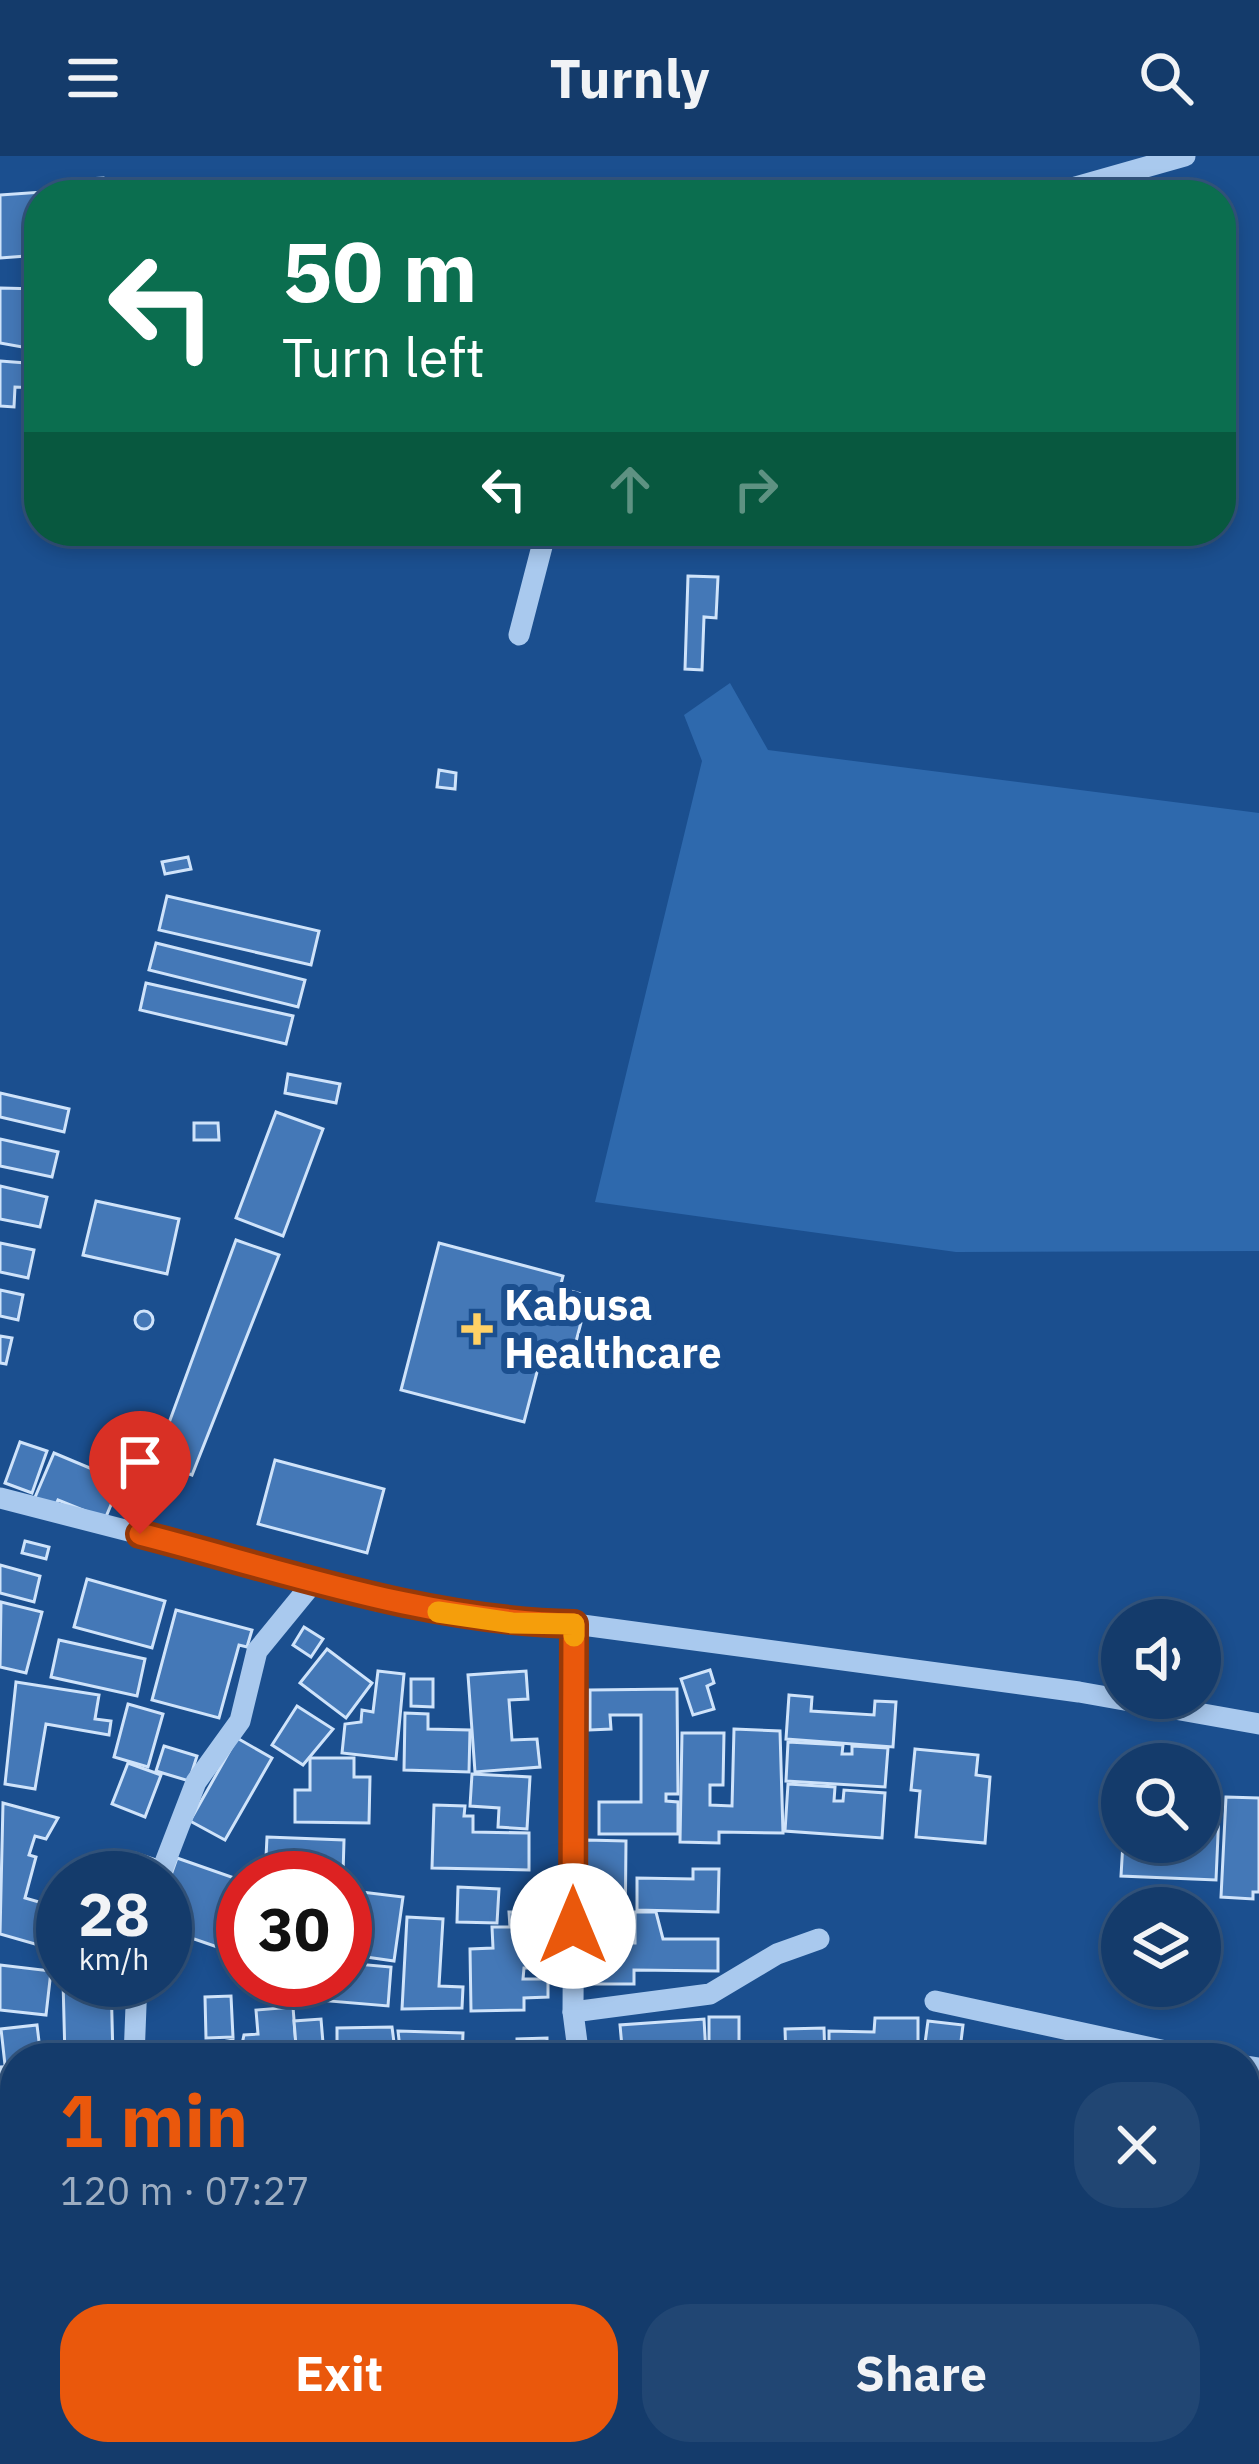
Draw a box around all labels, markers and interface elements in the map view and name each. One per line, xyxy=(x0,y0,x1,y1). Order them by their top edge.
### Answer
text: Turnly xyxy=(549,43,710,113)
icon: menu xyxy=(60,45,126,111)
icon: search xyxy=(1133,45,1199,111)
text: 50 m xyxy=(282,216,478,325)
icon: left xyxy=(84,228,240,384)
text: Turn left xyxy=(282,322,485,392)
icon: left xyxy=(471,456,537,522)
icon: ahead xyxy=(597,456,663,522)
icon: right xyxy=(723,456,789,522)
place label: Kabusa Healthcare xyxy=(504,1277,722,1380)
marker: Kabusa Healthcare xyxy=(461,1313,493,1345)
pin xyxy=(89,1411,191,1534)
icon: arrive xyxy=(107,1429,173,1495)
map controls xyxy=(1101,1599,1221,2007)
button: sound xyxy=(1101,1599,1221,1719)
button: search xyxy=(1101,1743,1221,1863)
speed limit sign: 30 xyxy=(216,1851,372,2007)
position arrow xyxy=(510,1863,636,1989)
text: 28 xyxy=(78,1874,150,1953)
button: layers xyxy=(1101,1887,1221,2007)
text: km/h xyxy=(79,1939,149,1978)
text: 1 min xyxy=(60,2073,248,2167)
button: close xyxy=(1074,2082,1200,2208)
text: 120 m · 07:27 xyxy=(60,2165,310,2216)
button: Exit xyxy=(60,2304,618,2442)
button: Share xyxy=(642,2304,1200,2442)

